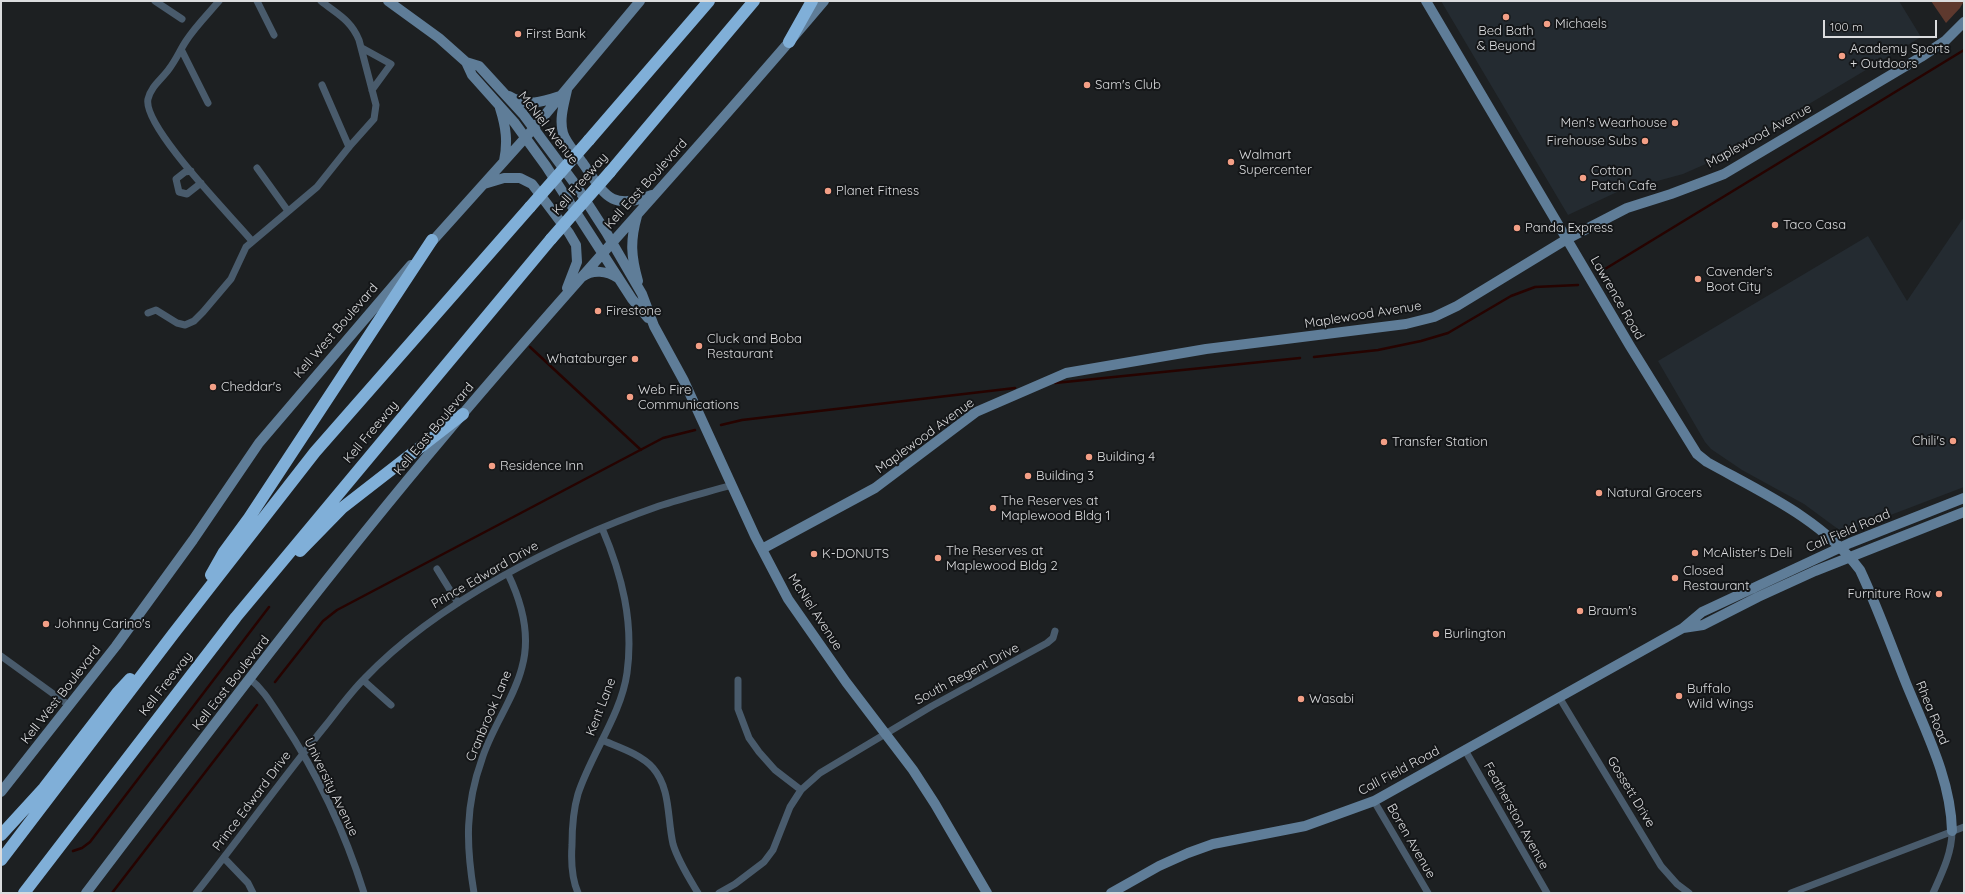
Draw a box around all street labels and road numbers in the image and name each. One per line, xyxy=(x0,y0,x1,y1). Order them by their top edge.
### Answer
street label: McNiel Avenue xyxy=(515,88,581,168)
street label: Maplewood Avenue xyxy=(1704,101,1814,171)
street label: Kell East Boulevard xyxy=(601,136,691,232)
street label: Kell Freeway xyxy=(549,150,611,218)
street label: Lawrence Road xyxy=(1587,253,1647,343)
street label: Kell West Boulevard xyxy=(291,280,381,382)
street label: Maplewood Avenue xyxy=(1303,298,1423,332)
street label: Kell East Boulevard xyxy=(391,380,477,478)
street label: Maplewood Avenue xyxy=(873,395,977,477)
street label: Kell Freeway xyxy=(340,397,402,467)
street label: Call Field Road xyxy=(1804,506,1892,556)
street label: Prince Edward Drive xyxy=(429,538,541,612)
street label: McNiel Avenue xyxy=(784,571,846,653)
street label: Kell East Boulevard xyxy=(189,633,273,733)
street label: South Regent Drive xyxy=(912,640,1022,708)
street label: Kell West Boulevard xyxy=(18,643,104,747)
street label: Kell Freeway xyxy=(136,649,196,719)
street label: Cranbrook Lane xyxy=(463,668,515,764)
street label: Kent Lane xyxy=(583,676,619,738)
street label: Rhea Road xyxy=(1912,679,1952,747)
street label: University Avenue xyxy=(300,735,362,839)
street label: Call Field Road xyxy=(1356,743,1442,799)
street label: Prince Edward Drive xyxy=(209,748,295,854)
street label: Gossett Drive xyxy=(1604,754,1658,830)
street label: Featherston Avenue xyxy=(1480,760,1552,872)
street label: Boren Avenue xyxy=(1383,801,1439,881)

